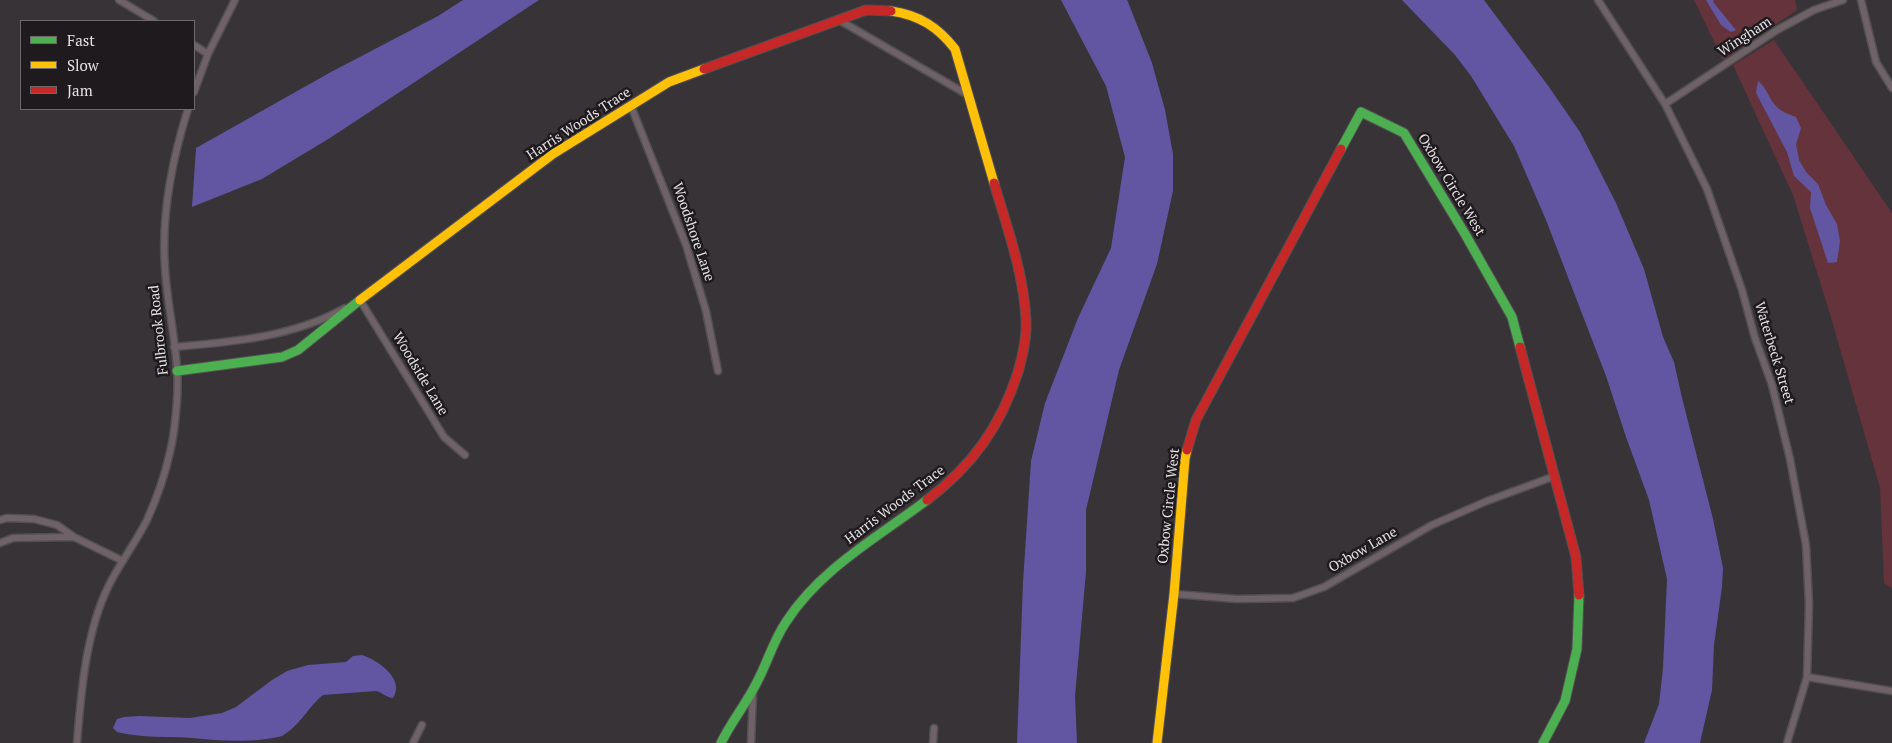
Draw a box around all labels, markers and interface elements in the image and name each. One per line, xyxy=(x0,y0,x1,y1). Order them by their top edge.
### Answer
street label: Wingham xyxy=(1715,14,1775,60)
legend xyxy=(20,20,195,110)
text: Fast xyxy=(67,30,95,50)
text: Slow xyxy=(67,55,99,75)
text: Jam xyxy=(67,80,93,100)
street label: Harris Woods Trace xyxy=(524,84,634,164)
street label: Oxbow Circle West xyxy=(1414,131,1488,239)
street label: Woodshore Lane xyxy=(668,180,718,284)
street label: Fulbrook Road xyxy=(146,284,172,376)
street label: Waterbeck Street xyxy=(1750,300,1798,406)
street label: Woodside Lane xyxy=(389,329,451,419)
street label: Oxbow Circle West xyxy=(1155,447,1183,565)
street label: Harris Woods Trace xyxy=(842,462,948,548)
street label: Oxbow Lane xyxy=(1326,524,1400,576)

